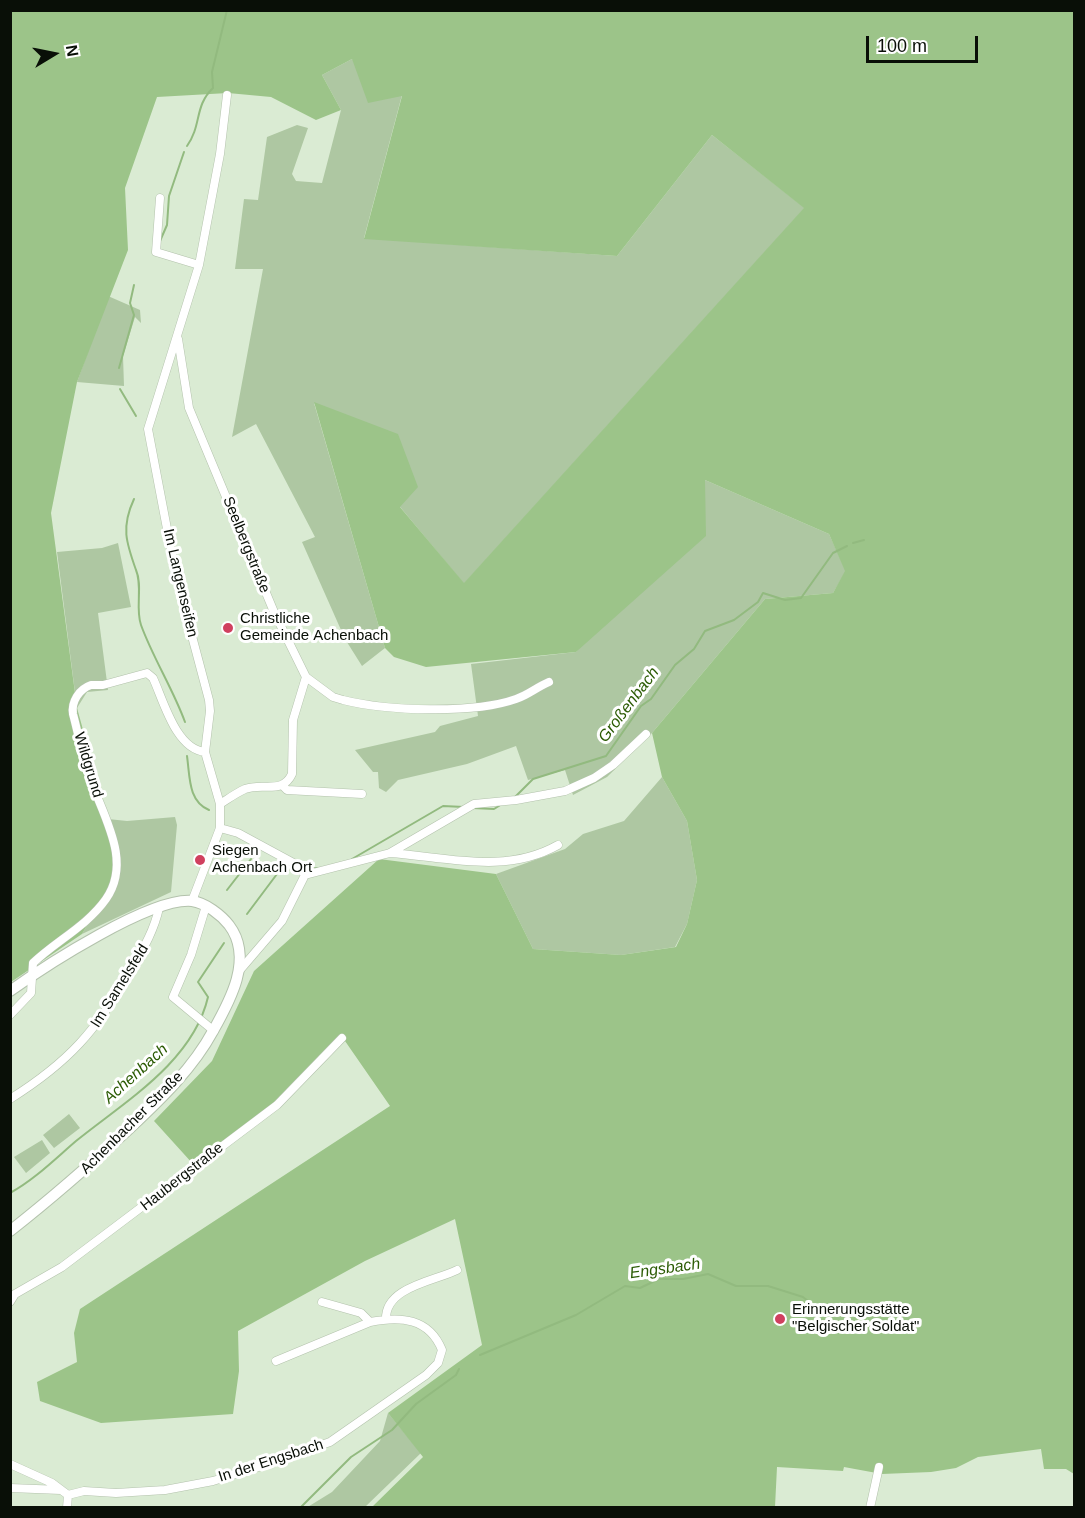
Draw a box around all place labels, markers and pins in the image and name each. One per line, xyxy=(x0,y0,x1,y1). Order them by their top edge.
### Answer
place label: Christliche Gemeinde Achenbach xyxy=(240,610,388,645)
marker: Christliche Gemeinde Achenbach xyxy=(221,621,235,635)
place label: Siegen Achenbach Ort xyxy=(212,842,312,877)
marker: Siegen Achenbach Ort xyxy=(193,853,207,867)
place label: Erinnerungsstätte "Belgischer Soldat" xyxy=(792,1301,919,1336)
marker: Erinnerungsstätte "Belgischer Soldat" xyxy=(773,1312,787,1326)

